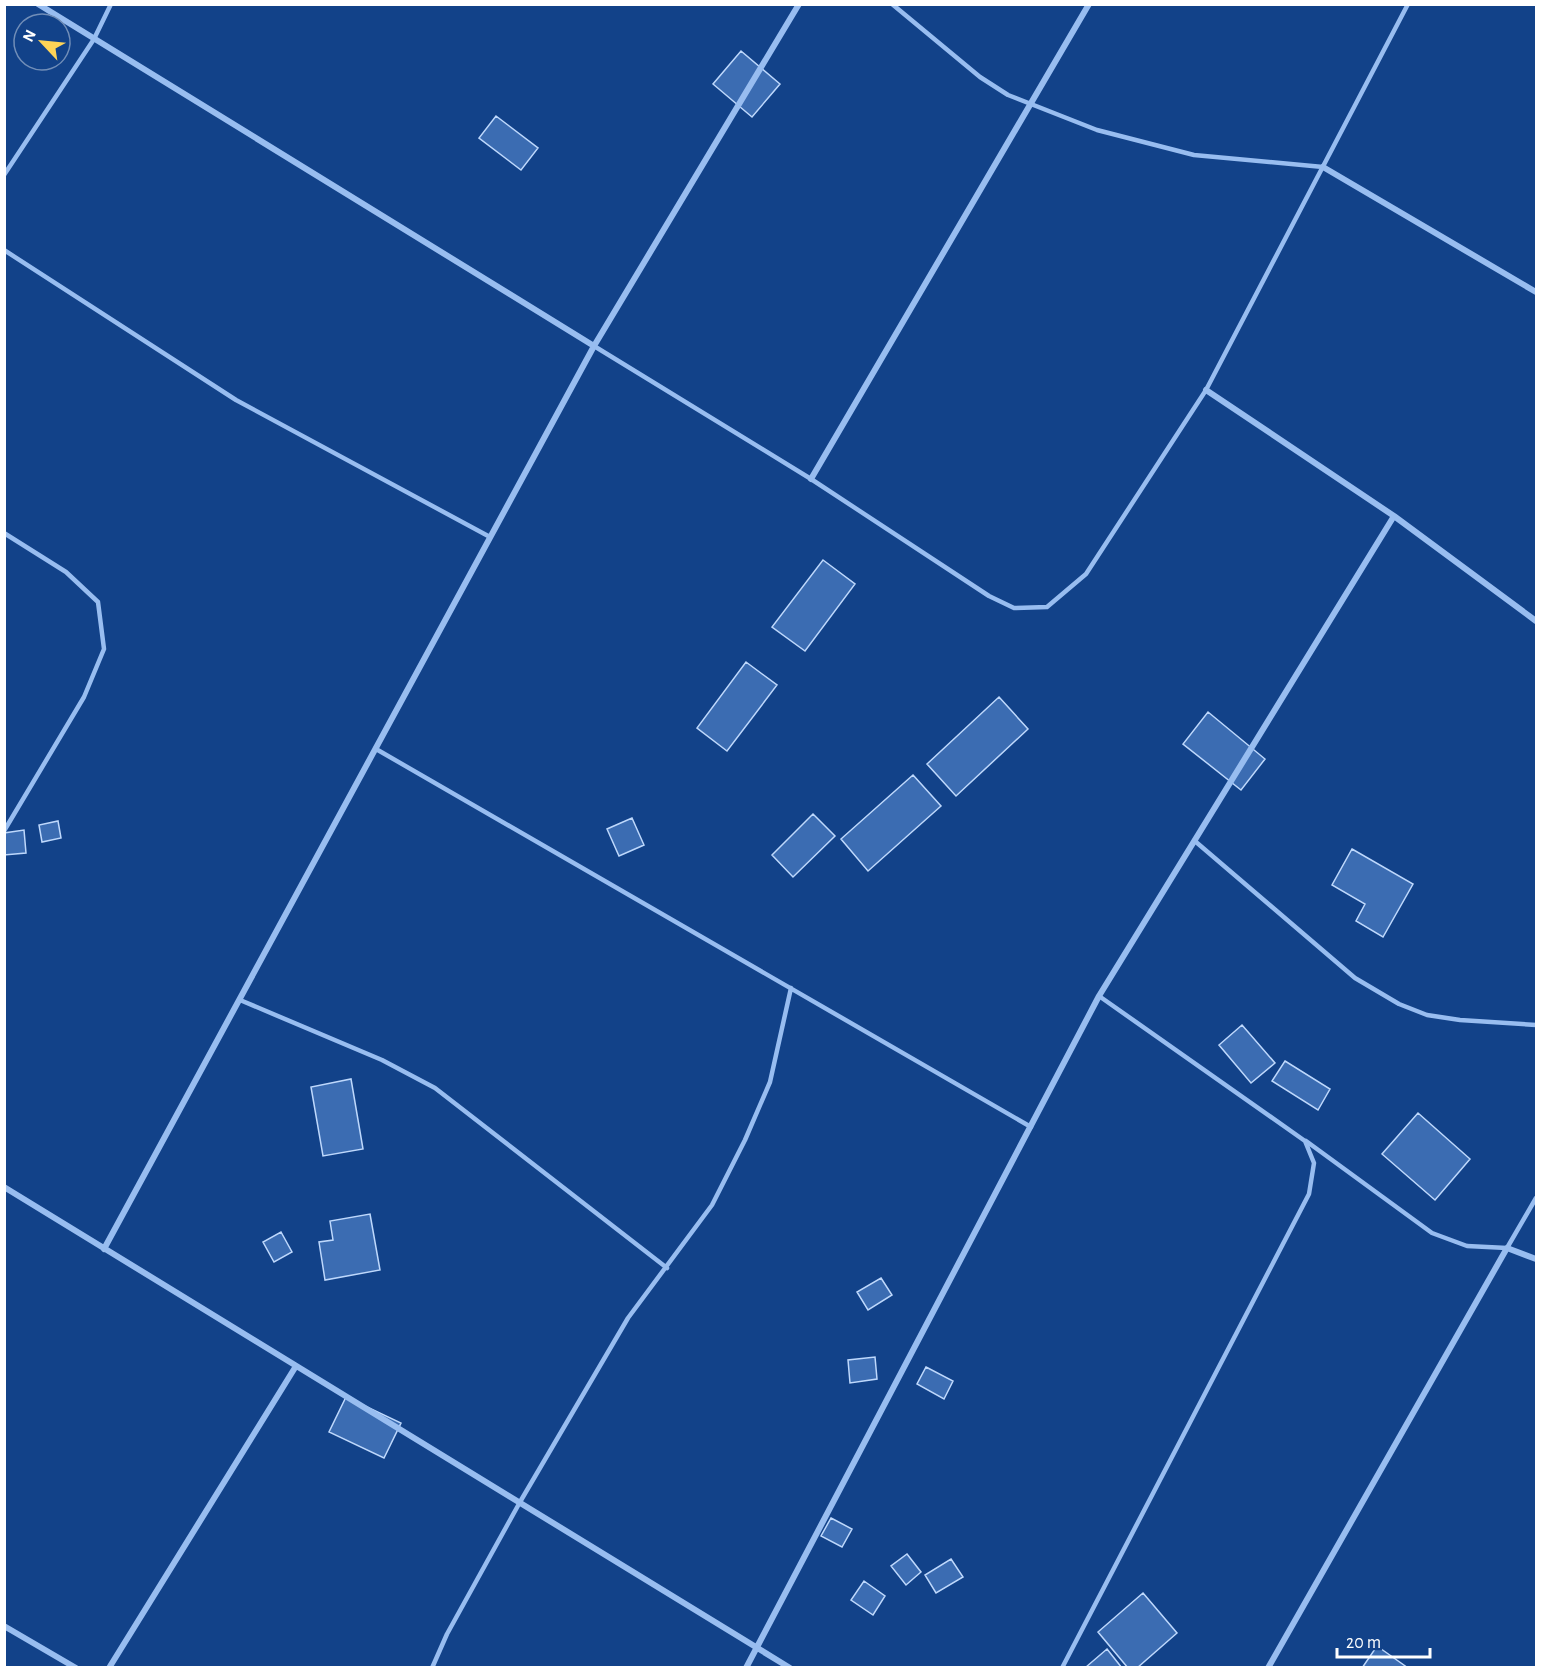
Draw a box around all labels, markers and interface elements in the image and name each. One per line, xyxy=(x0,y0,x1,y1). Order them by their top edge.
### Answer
north arrow xyxy=(12,12,72,72)
text: N xyxy=(20,27,39,44)
scale bar xyxy=(1337,1621,1430,1659)
text: 20 m xyxy=(1346,1634,1381,1652)

